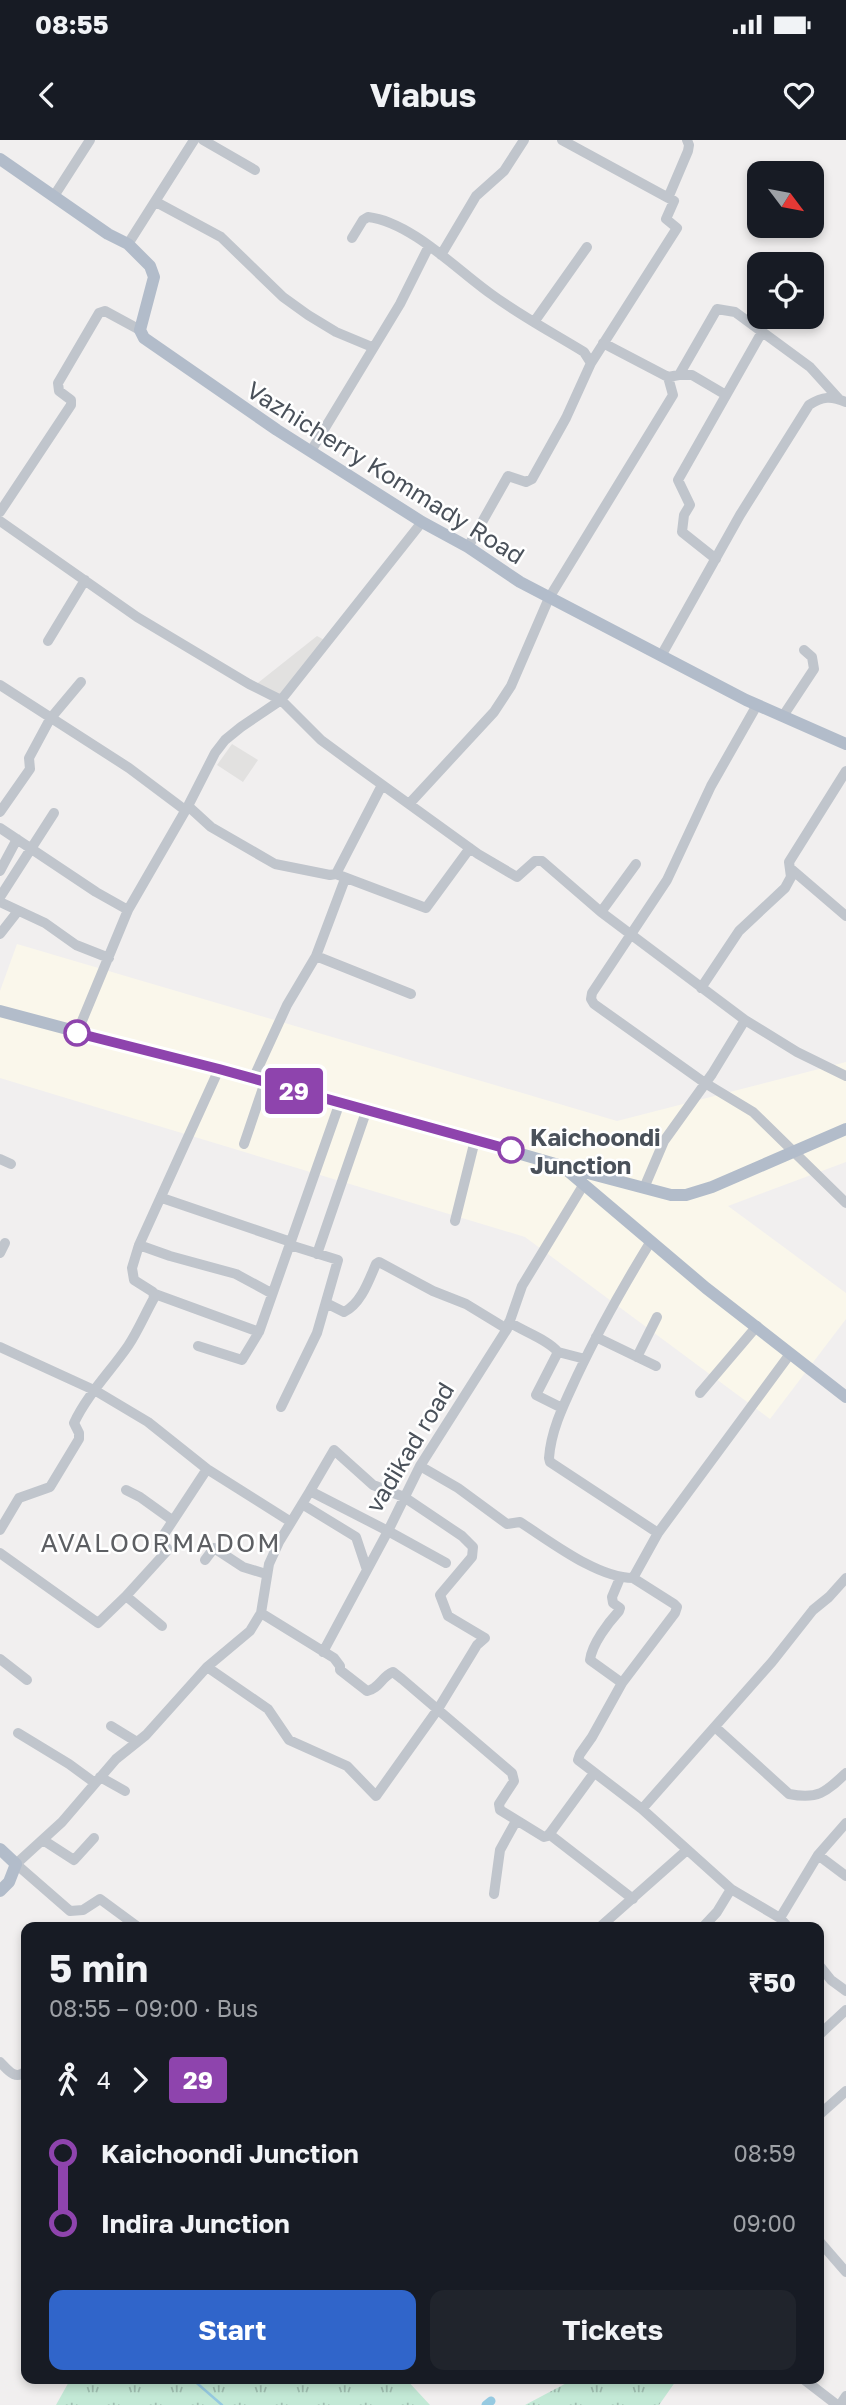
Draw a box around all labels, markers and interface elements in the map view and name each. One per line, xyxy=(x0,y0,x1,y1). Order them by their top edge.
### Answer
text: 08:55 xyxy=(35,9,109,40)
icon: back xyxy=(28,76,66,114)
text: Viabus xyxy=(370,76,476,114)
icon: heart xyxy=(780,76,818,114)
north arrow xyxy=(747,161,824,238)
map controls xyxy=(747,161,824,329)
button: locate xyxy=(747,252,824,329)
street label: Vazhicherry Kommady Road xyxy=(242,374,530,570)
unlabelled marker xyxy=(64,1020,90,1046)
line badge: 29 xyxy=(262,1068,326,1114)
text: 29 xyxy=(279,1076,309,1105)
place label: Kaichoondi Junction xyxy=(530,1122,661,1179)
marker: Kaichoondi Junction xyxy=(498,1137,524,1163)
street label: vadikad road xyxy=(359,1377,459,1517)
district label: AVALOORMADOM xyxy=(40,1527,282,1558)
text: 5 min xyxy=(49,1945,148,1990)
text: ₹50 xyxy=(748,1967,796,1998)
text: 08:55 – 09:00 · Bus xyxy=(49,1994,258,2022)
icon: walk xyxy=(49,2061,87,2099)
icon: forward xyxy=(121,2061,159,2099)
text: 29 xyxy=(183,2065,213,2094)
text: 4 xyxy=(97,2066,111,2094)
text: Kaichoondi Junction xyxy=(101,2138,359,2169)
text: 08:59 xyxy=(734,2139,796,2167)
text: Indira Junction xyxy=(101,2208,290,2239)
text: 09:00 xyxy=(732,2209,796,2237)
button: Start xyxy=(49,2290,416,2370)
button: Tickets xyxy=(430,2290,796,2370)

